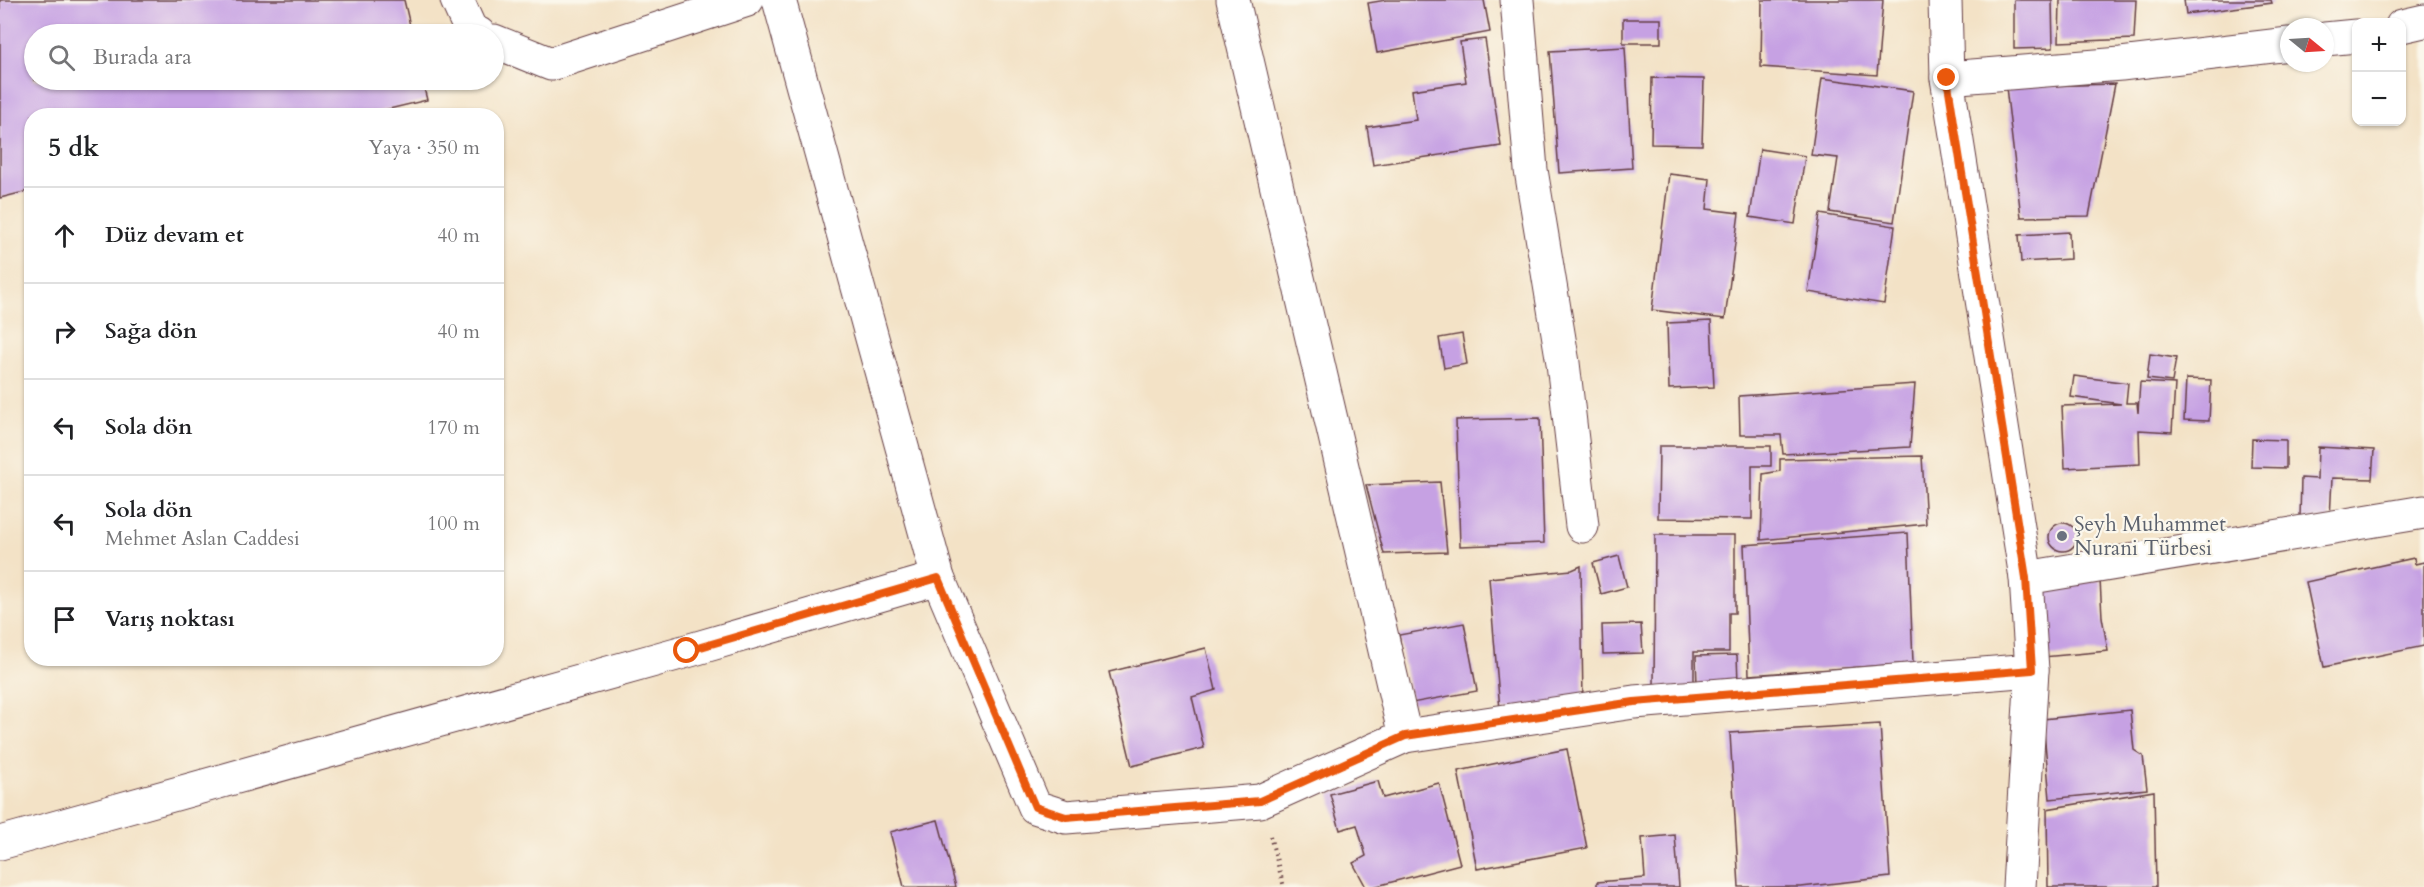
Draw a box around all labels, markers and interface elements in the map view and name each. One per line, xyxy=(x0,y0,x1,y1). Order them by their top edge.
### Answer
north arrow xyxy=(2280,18,2334,72)
map controls xyxy=(2352,18,2406,126)
button: + xyxy=(2352,18,2406,72)
search box xyxy=(24,24,504,90)
icon: search xyxy=(45,41,78,74)
text: Burada ara xyxy=(93,42,192,72)
route end xyxy=(1933,64,1959,90)
button: − xyxy=(2352,72,2406,126)
text: 5 dk xyxy=(48,130,99,165)
text: Yaya · 350 m xyxy=(368,134,480,161)
icon: ahead xyxy=(48,219,81,252)
text: Düz devam et xyxy=(105,220,244,250)
text: 40 m xyxy=(437,222,480,249)
icon: right xyxy=(48,315,81,348)
text: Sağa dön xyxy=(105,316,197,346)
text: 40 m xyxy=(437,318,480,345)
icon: left xyxy=(48,411,81,444)
text: Sola dön xyxy=(105,412,192,442)
text: 170 m xyxy=(427,414,480,441)
text: Sola dön xyxy=(105,495,192,525)
icon: left xyxy=(48,507,81,540)
text: 100 m xyxy=(427,510,480,537)
place label: Şeyh Muhammet Nurani Türbesi xyxy=(2074,510,2226,563)
text: Mehmet Aslan Caddesi xyxy=(105,525,300,552)
marker: Şeyh Muhammet Nurani Türbesi xyxy=(2055,529,2069,543)
icon: arrive xyxy=(48,603,81,636)
text: Varış noktası xyxy=(105,604,235,634)
route start xyxy=(673,637,699,663)

